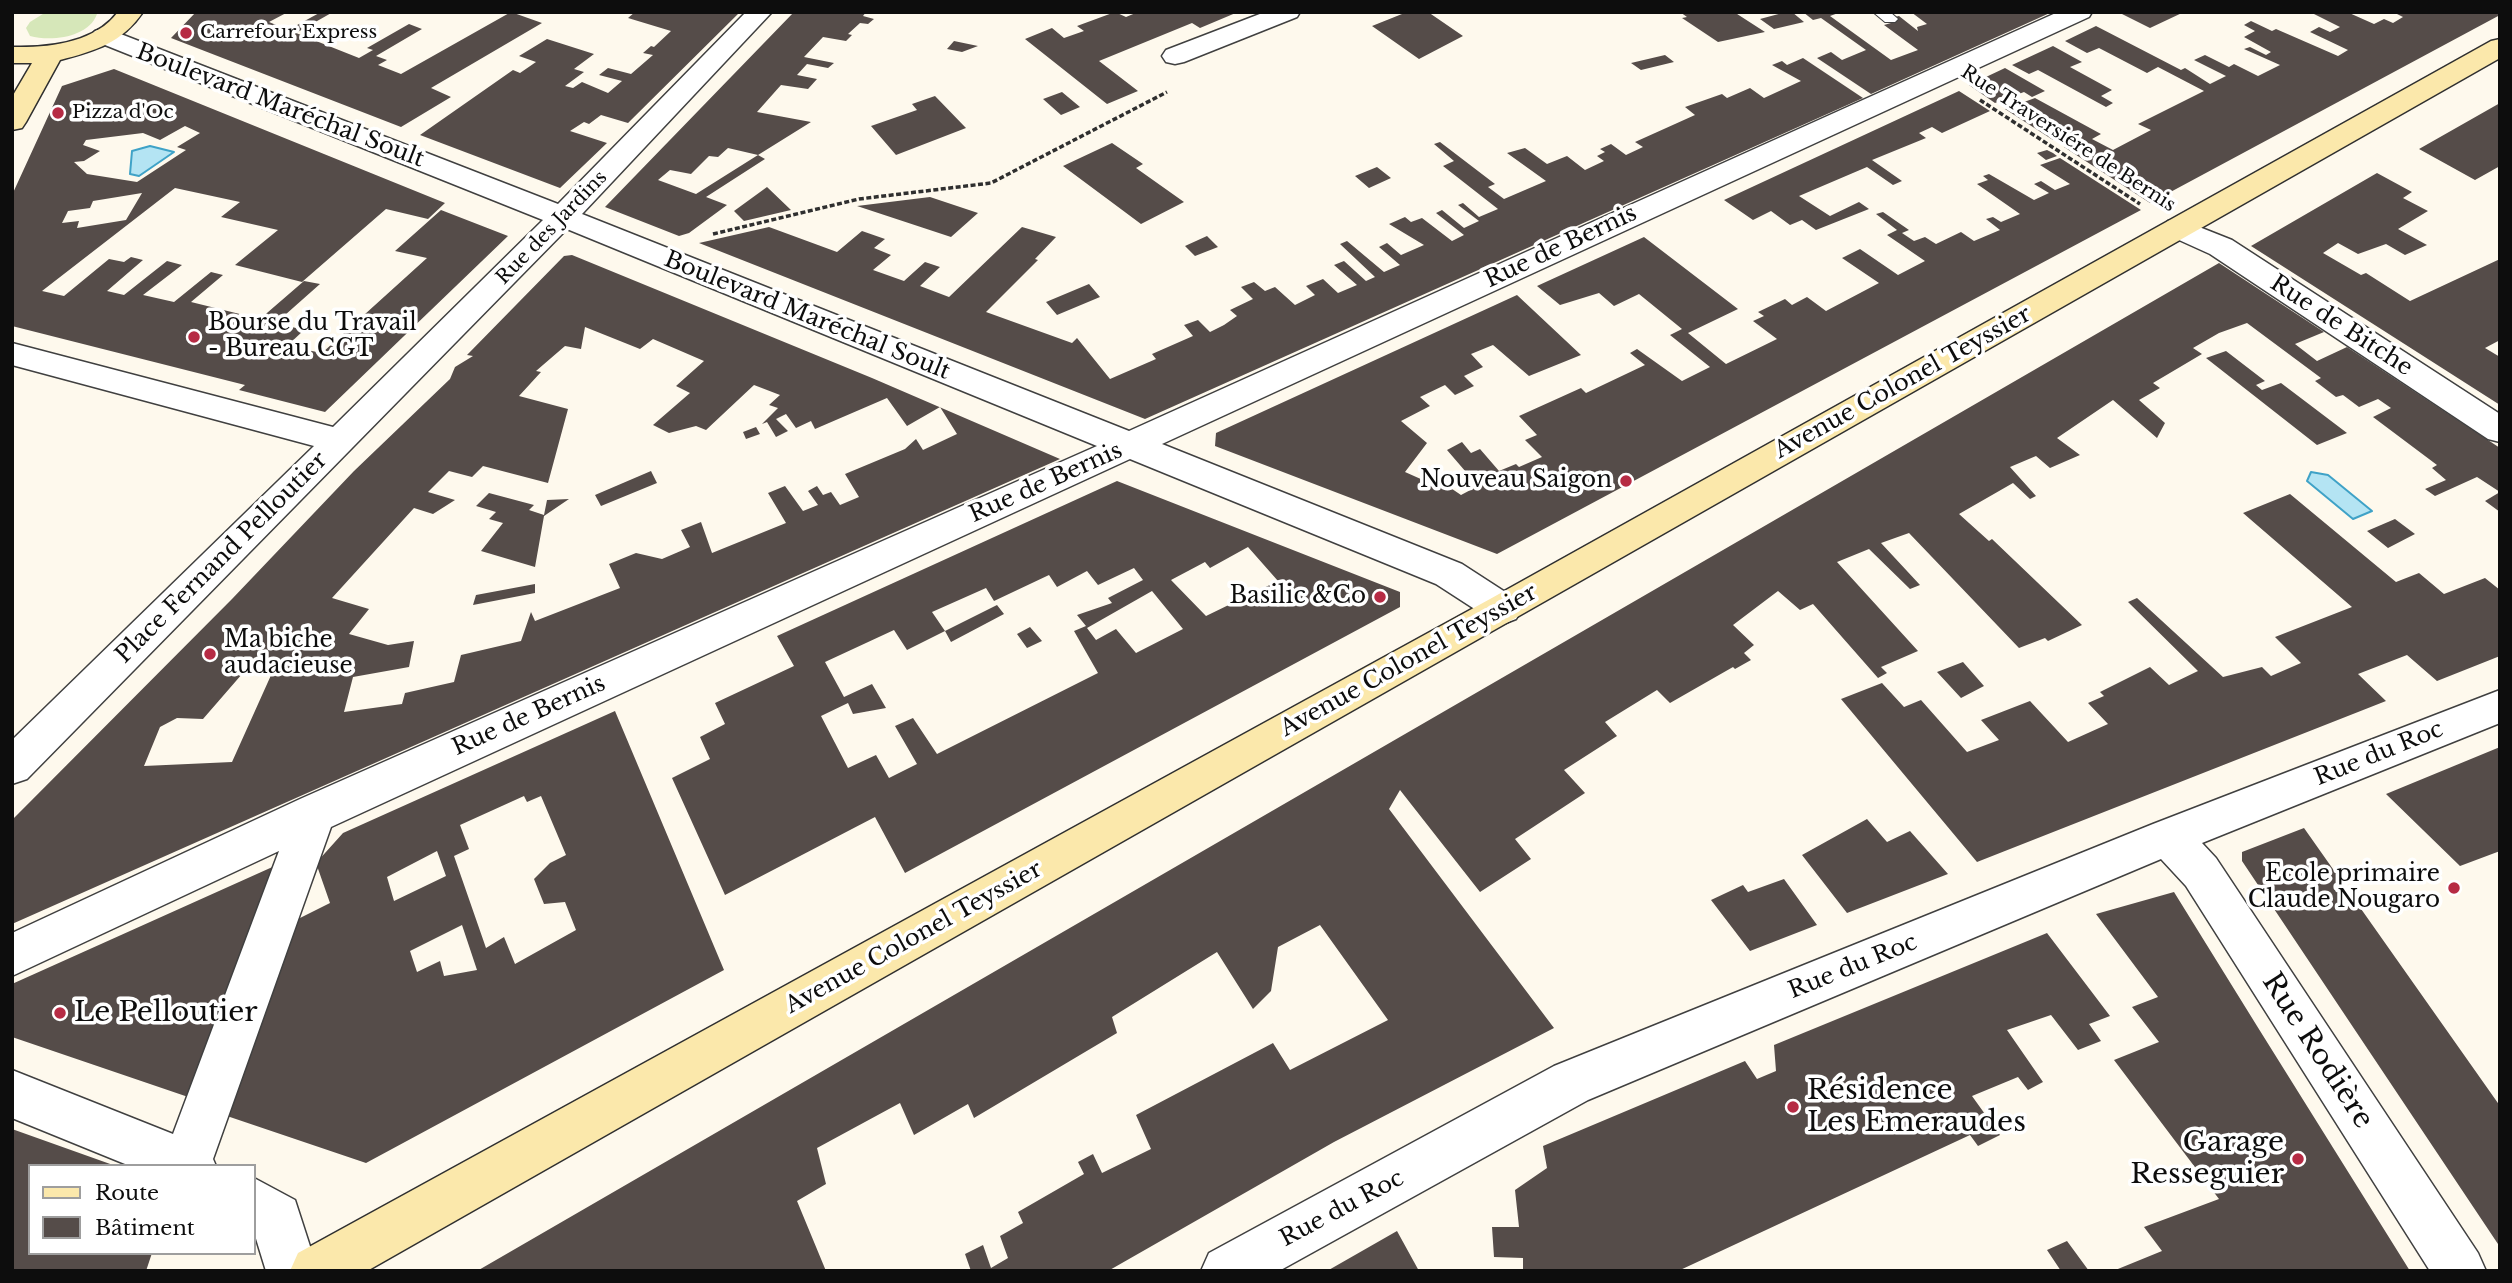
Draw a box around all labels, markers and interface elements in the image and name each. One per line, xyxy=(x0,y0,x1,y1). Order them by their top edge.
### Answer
place label: Carrefour Express xyxy=(200,22,377,44)
marker: Carrefour Express xyxy=(178,25,194,41)
street label: Boulevard Maréchal Soult xyxy=(132,38,428,174)
street label: Rue Traversiére de Bernis xyxy=(1956,61,2180,217)
place label: Pizza d'Oc xyxy=(72,102,174,124)
marker: Pizza d'Oc xyxy=(50,105,66,121)
street label: Rue des Jardins xyxy=(492,166,612,290)
street label: Rue de Bernis xyxy=(1481,200,1641,294)
street label: Boulevard Maréchal Soult xyxy=(660,246,954,386)
street label: Rue de Bitche xyxy=(2265,270,2417,382)
street label: Avenue Colonel Teyssier xyxy=(1770,301,2036,465)
place label: Bourse du Travail - Bureau CGT xyxy=(208,310,417,364)
marker: Bourse du Travail - Bureau CGT xyxy=(186,329,202,345)
street label: Rue de Bernis xyxy=(965,437,1127,529)
street label: Place Fernand Pelloutier xyxy=(111,447,333,669)
place label: Nouveau Saigon xyxy=(1420,467,1612,495)
marker: Nouveau Saigon xyxy=(1618,473,1634,489)
street label: Avenue Colonel Teyssier xyxy=(1276,579,1542,743)
place label: Basilic &Co xyxy=(1229,583,1366,611)
marker: Basilic &Co xyxy=(1372,589,1388,605)
place label: Ma biche audacieuse xyxy=(224,627,353,681)
marker: Ma biche audacieuse xyxy=(202,646,218,662)
street label: Rue de Bernis xyxy=(448,670,610,762)
street label: Rue du Roc xyxy=(2311,716,2447,792)
street label: Avenue Colonel Teyssier xyxy=(781,856,1047,1020)
place label: Ecole primaire Claude Nougaro xyxy=(2248,861,2440,915)
marker: Ecole primaire Claude Nougaro xyxy=(2446,880,2462,896)
street label: Rue du Roc xyxy=(1785,929,1921,1005)
street label: Rue Rodière xyxy=(2254,967,2380,1135)
place label: Le Pelloutier xyxy=(74,996,258,1030)
marker: Le Pelloutier xyxy=(52,1005,68,1021)
place label: Résidence Les Emeraudes xyxy=(1807,1074,2026,1140)
marker: Résidence Les Emeraudes xyxy=(1785,1099,1801,1115)
place label: Garage Resseguier xyxy=(2130,1126,2284,1192)
marker: Garage Resseguier xyxy=(2290,1151,2306,1167)
legend xyxy=(28,1164,256,1255)
street label: Rue du Roc xyxy=(1275,1165,1409,1253)
text: Route xyxy=(95,1180,159,1206)
text: Bâtiment xyxy=(95,1215,195,1241)

